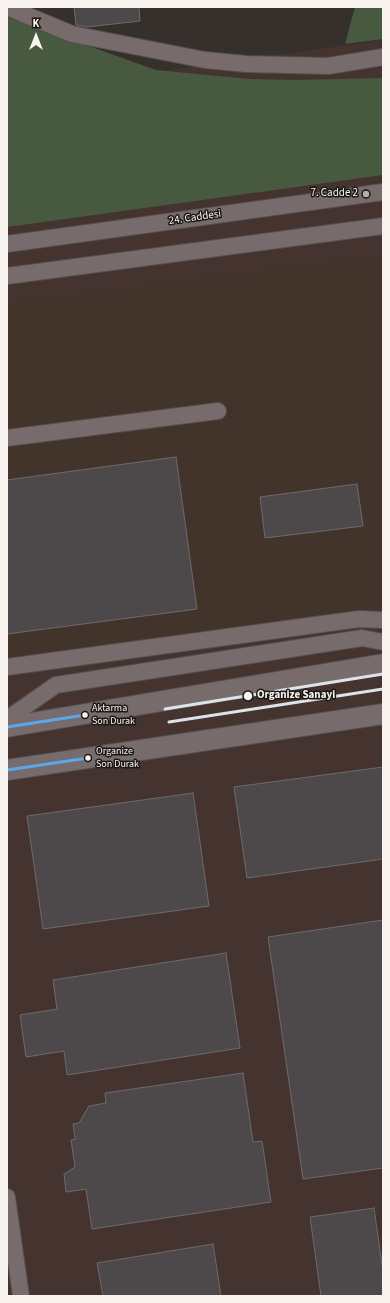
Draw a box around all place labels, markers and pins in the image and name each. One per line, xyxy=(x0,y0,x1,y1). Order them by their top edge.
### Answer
place label: 7. Cadde 2 xyxy=(310,187,358,201)
marker: 7. Cadde 2 xyxy=(361,189,371,199)
place label: Organize Sanayi xyxy=(257,689,335,703)
marker: Organize Sanayi xyxy=(242,690,254,702)
place label: Aktarma Son Durak xyxy=(92,703,135,726)
marker: Aktarma Son Durak xyxy=(80,710,90,720)
place label: Organize Son Durak xyxy=(96,746,139,770)
marker: Organize Son Durak xyxy=(83,753,93,763)

